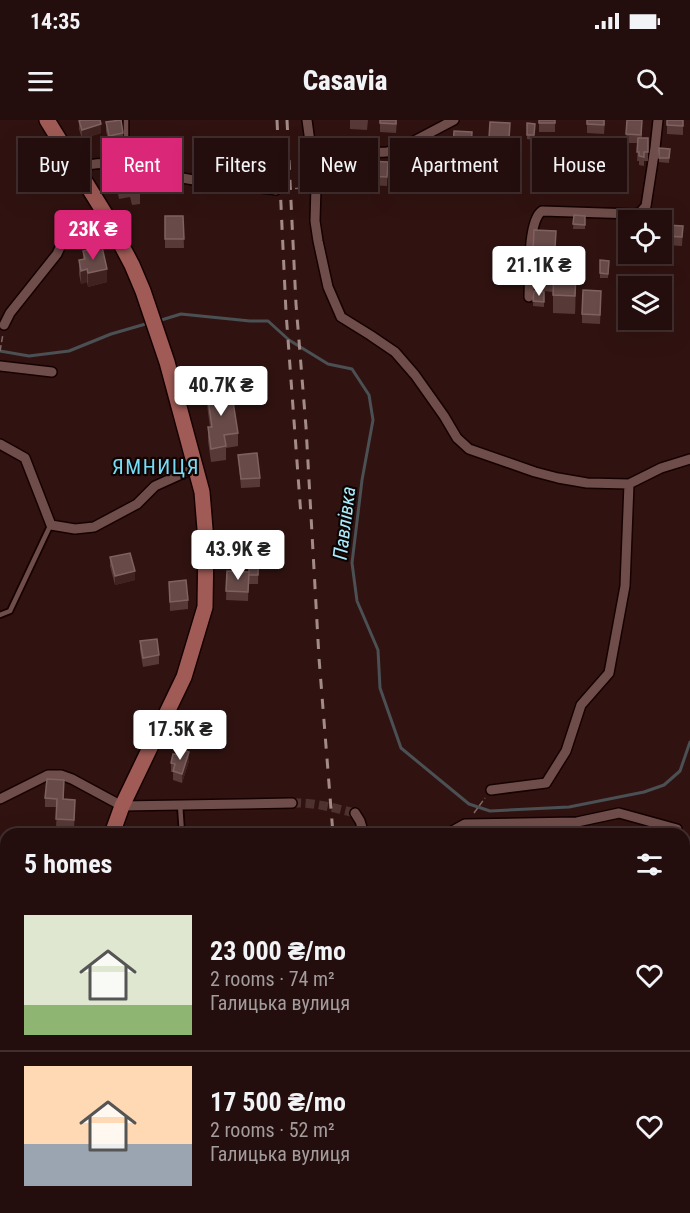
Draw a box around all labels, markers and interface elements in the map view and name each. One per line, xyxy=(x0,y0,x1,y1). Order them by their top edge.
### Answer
text: 14:35 xyxy=(30,9,81,34)
icon: menu xyxy=(24,65,57,98)
text: Casavia xyxy=(303,65,387,97)
icon: search xyxy=(633,65,666,98)
chip: Buy xyxy=(18,138,90,192)
chip: Rent xyxy=(102,138,182,192)
chip: Filters xyxy=(194,138,288,192)
chip: New xyxy=(300,138,378,192)
chip: Apartment xyxy=(390,138,520,192)
chip: House xyxy=(532,138,627,192)
pin: 23K ₴ xyxy=(51,210,135,261)
map controls xyxy=(618,210,672,330)
button: locate xyxy=(618,210,672,264)
text: 23K ₴ xyxy=(68,217,118,241)
pin: 21.1K ₴ xyxy=(484,246,594,297)
text: 21.1K ₴ xyxy=(506,253,572,277)
button: layers xyxy=(618,276,672,330)
pin: 40.7K ₴ xyxy=(166,366,276,417)
text: 40.7K ₴ xyxy=(188,373,254,397)
district label: ЯМНИЦЯ xyxy=(112,455,200,479)
water label: Павлівка xyxy=(328,485,360,561)
pin: 43.9K ₴ xyxy=(183,530,293,581)
text: 43.9K ₴ xyxy=(205,537,271,561)
pin: 17.5K ₴ xyxy=(125,710,235,761)
text: 17.5K ₴ xyxy=(147,717,213,741)
icon: filters xyxy=(633,848,666,881)
text: 5 homes xyxy=(24,849,112,879)
text: 23 000 ₴/mo xyxy=(210,936,346,966)
icon: home xyxy=(72,939,144,1011)
icon: heart xyxy=(633,959,666,992)
text: 2 rooms · 74 m² xyxy=(210,967,335,991)
text: Галицька вулиця xyxy=(210,991,350,1015)
text: 17 500 ₴/mo xyxy=(210,1087,346,1117)
icon: home xyxy=(72,1090,144,1162)
icon: heart xyxy=(633,1110,666,1143)
text: 2 rooms · 52 m² xyxy=(210,1118,335,1142)
text: Галицька вулиця xyxy=(210,1142,350,1166)

